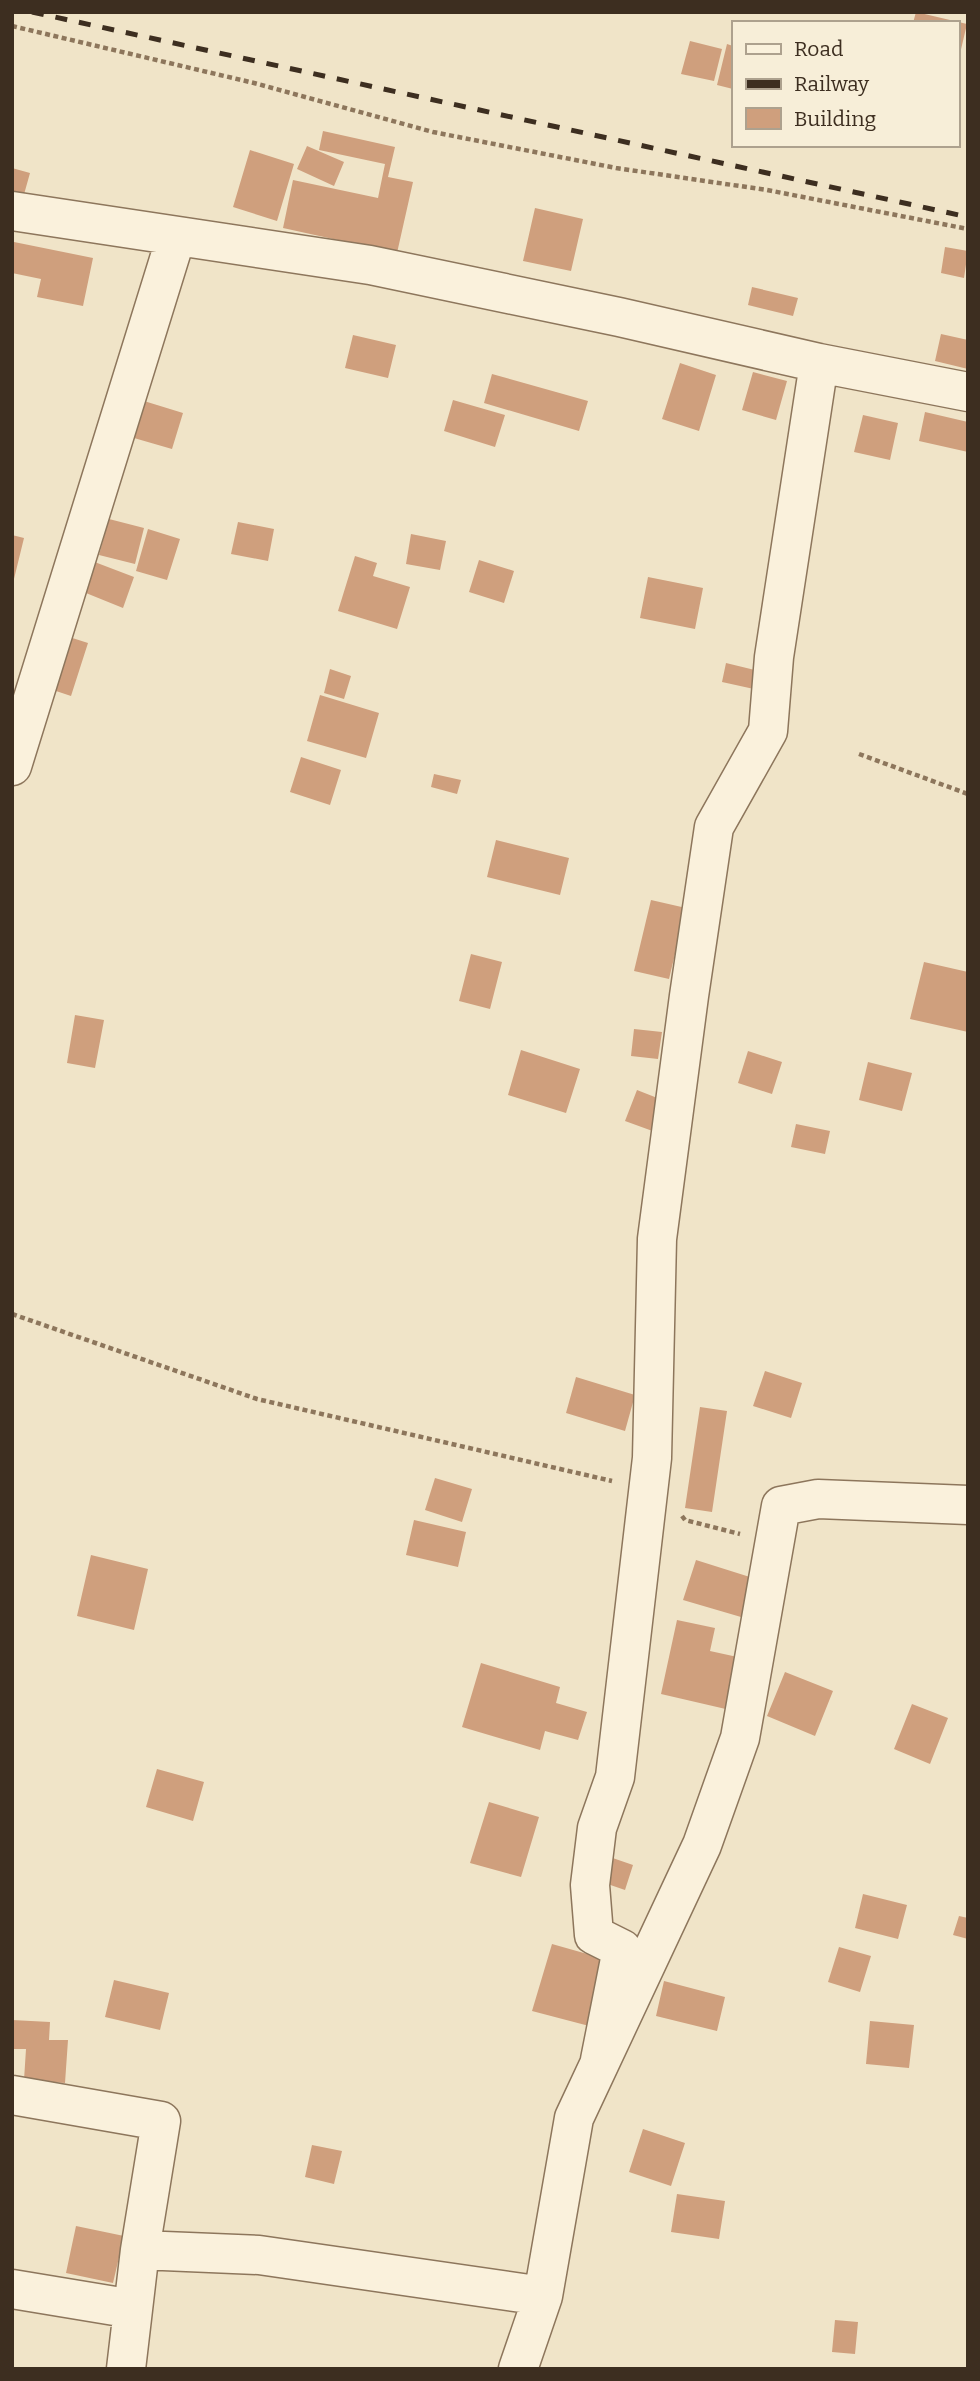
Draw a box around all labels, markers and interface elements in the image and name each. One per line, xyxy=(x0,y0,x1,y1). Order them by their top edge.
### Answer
legend xyxy=(732,21,959,147)
text: Road xyxy=(794,36,843,62)
text: Railway xyxy=(794,71,870,97)
text: Building xyxy=(794,106,877,132)

